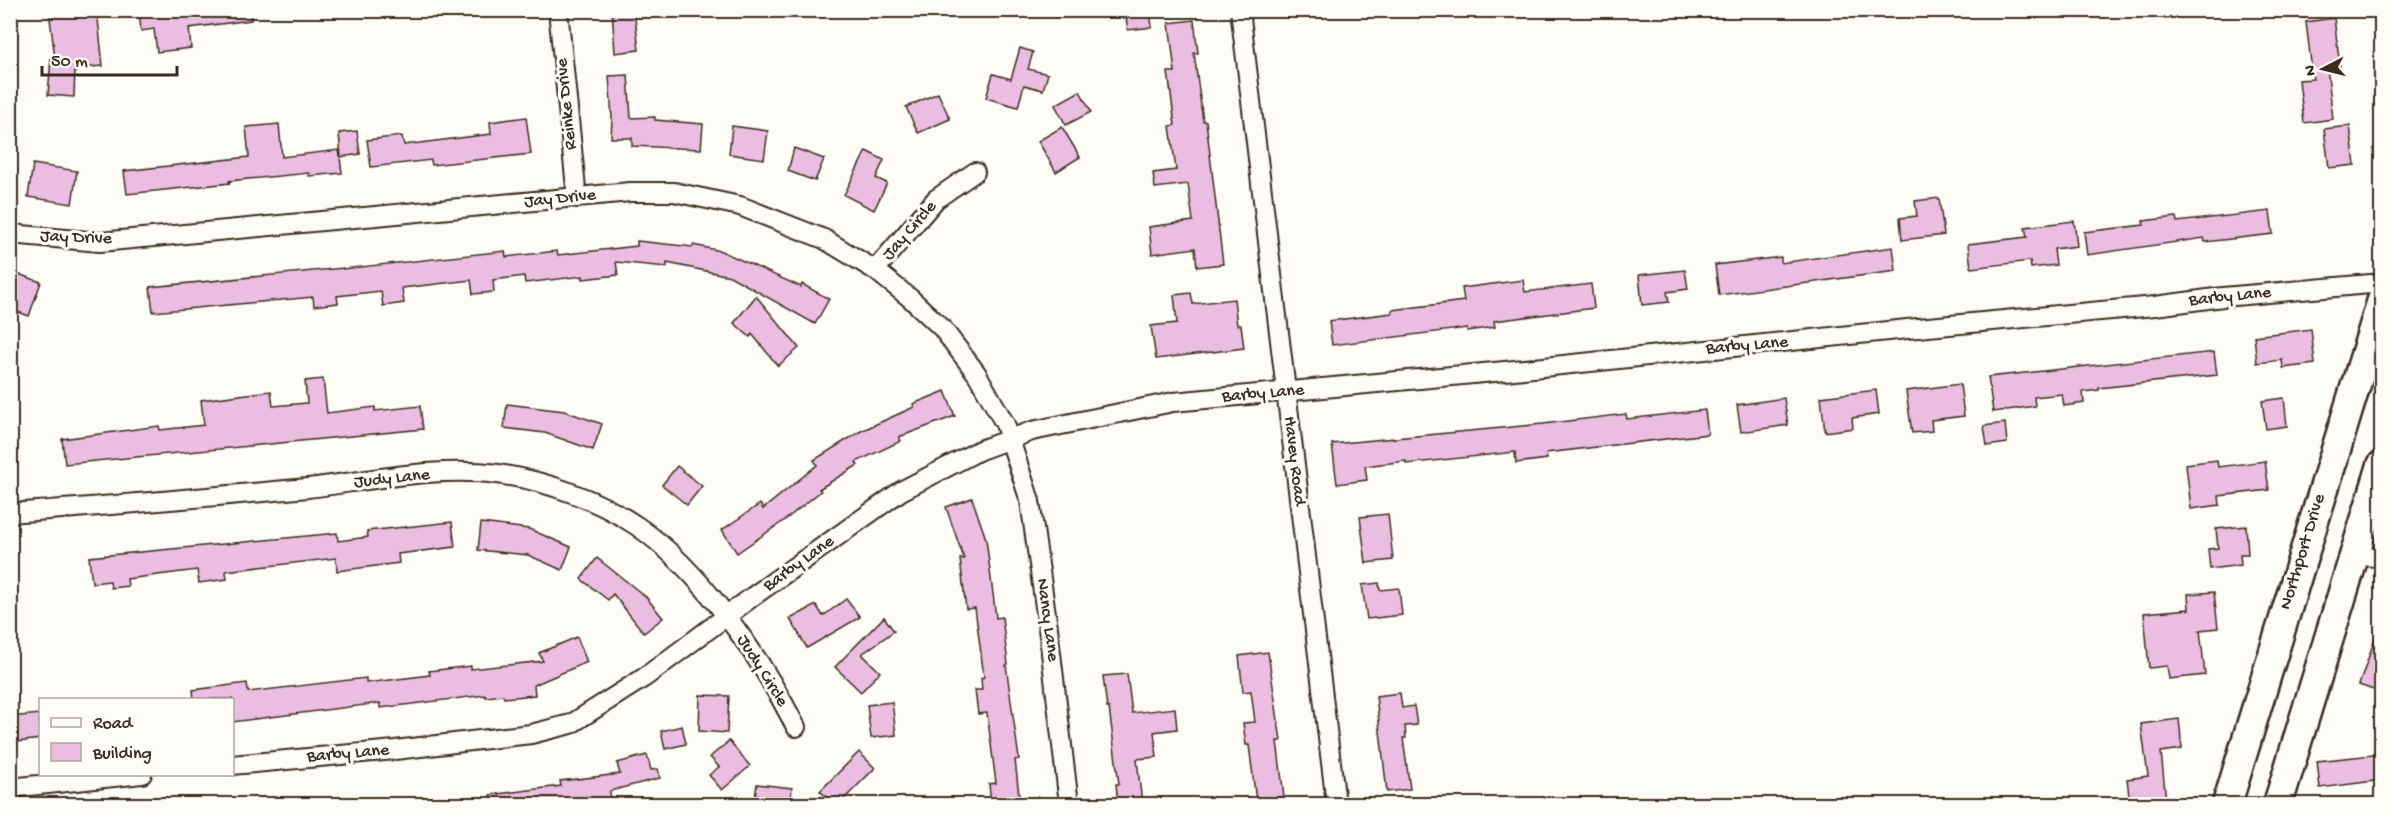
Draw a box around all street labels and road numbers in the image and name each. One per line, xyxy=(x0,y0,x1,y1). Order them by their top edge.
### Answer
street label: Reinke Drive xyxy=(552,56,582,151)
street label: Jay Drive xyxy=(523,185,598,213)
street label: Jay Circle xyxy=(878,196,942,265)
street label: Jay Drive xyxy=(40,226,113,250)
street label: Barby Lane xyxy=(2187,282,2273,312)
street label: Barby Lane xyxy=(1704,332,1790,360)
street label: Barby Lane xyxy=(1220,380,1306,408)
street label: Havey Road xyxy=(1278,415,1310,508)
street label: Judy Lane xyxy=(353,465,432,493)
street label: Northport Drive xyxy=(2275,491,2331,612)
street label: Barby Lane xyxy=(759,531,839,597)
street label: Nancy Lane xyxy=(1031,577,1063,664)
street label: Judy Circle xyxy=(732,631,793,712)
street label: Barby Lane xyxy=(305,740,391,768)

